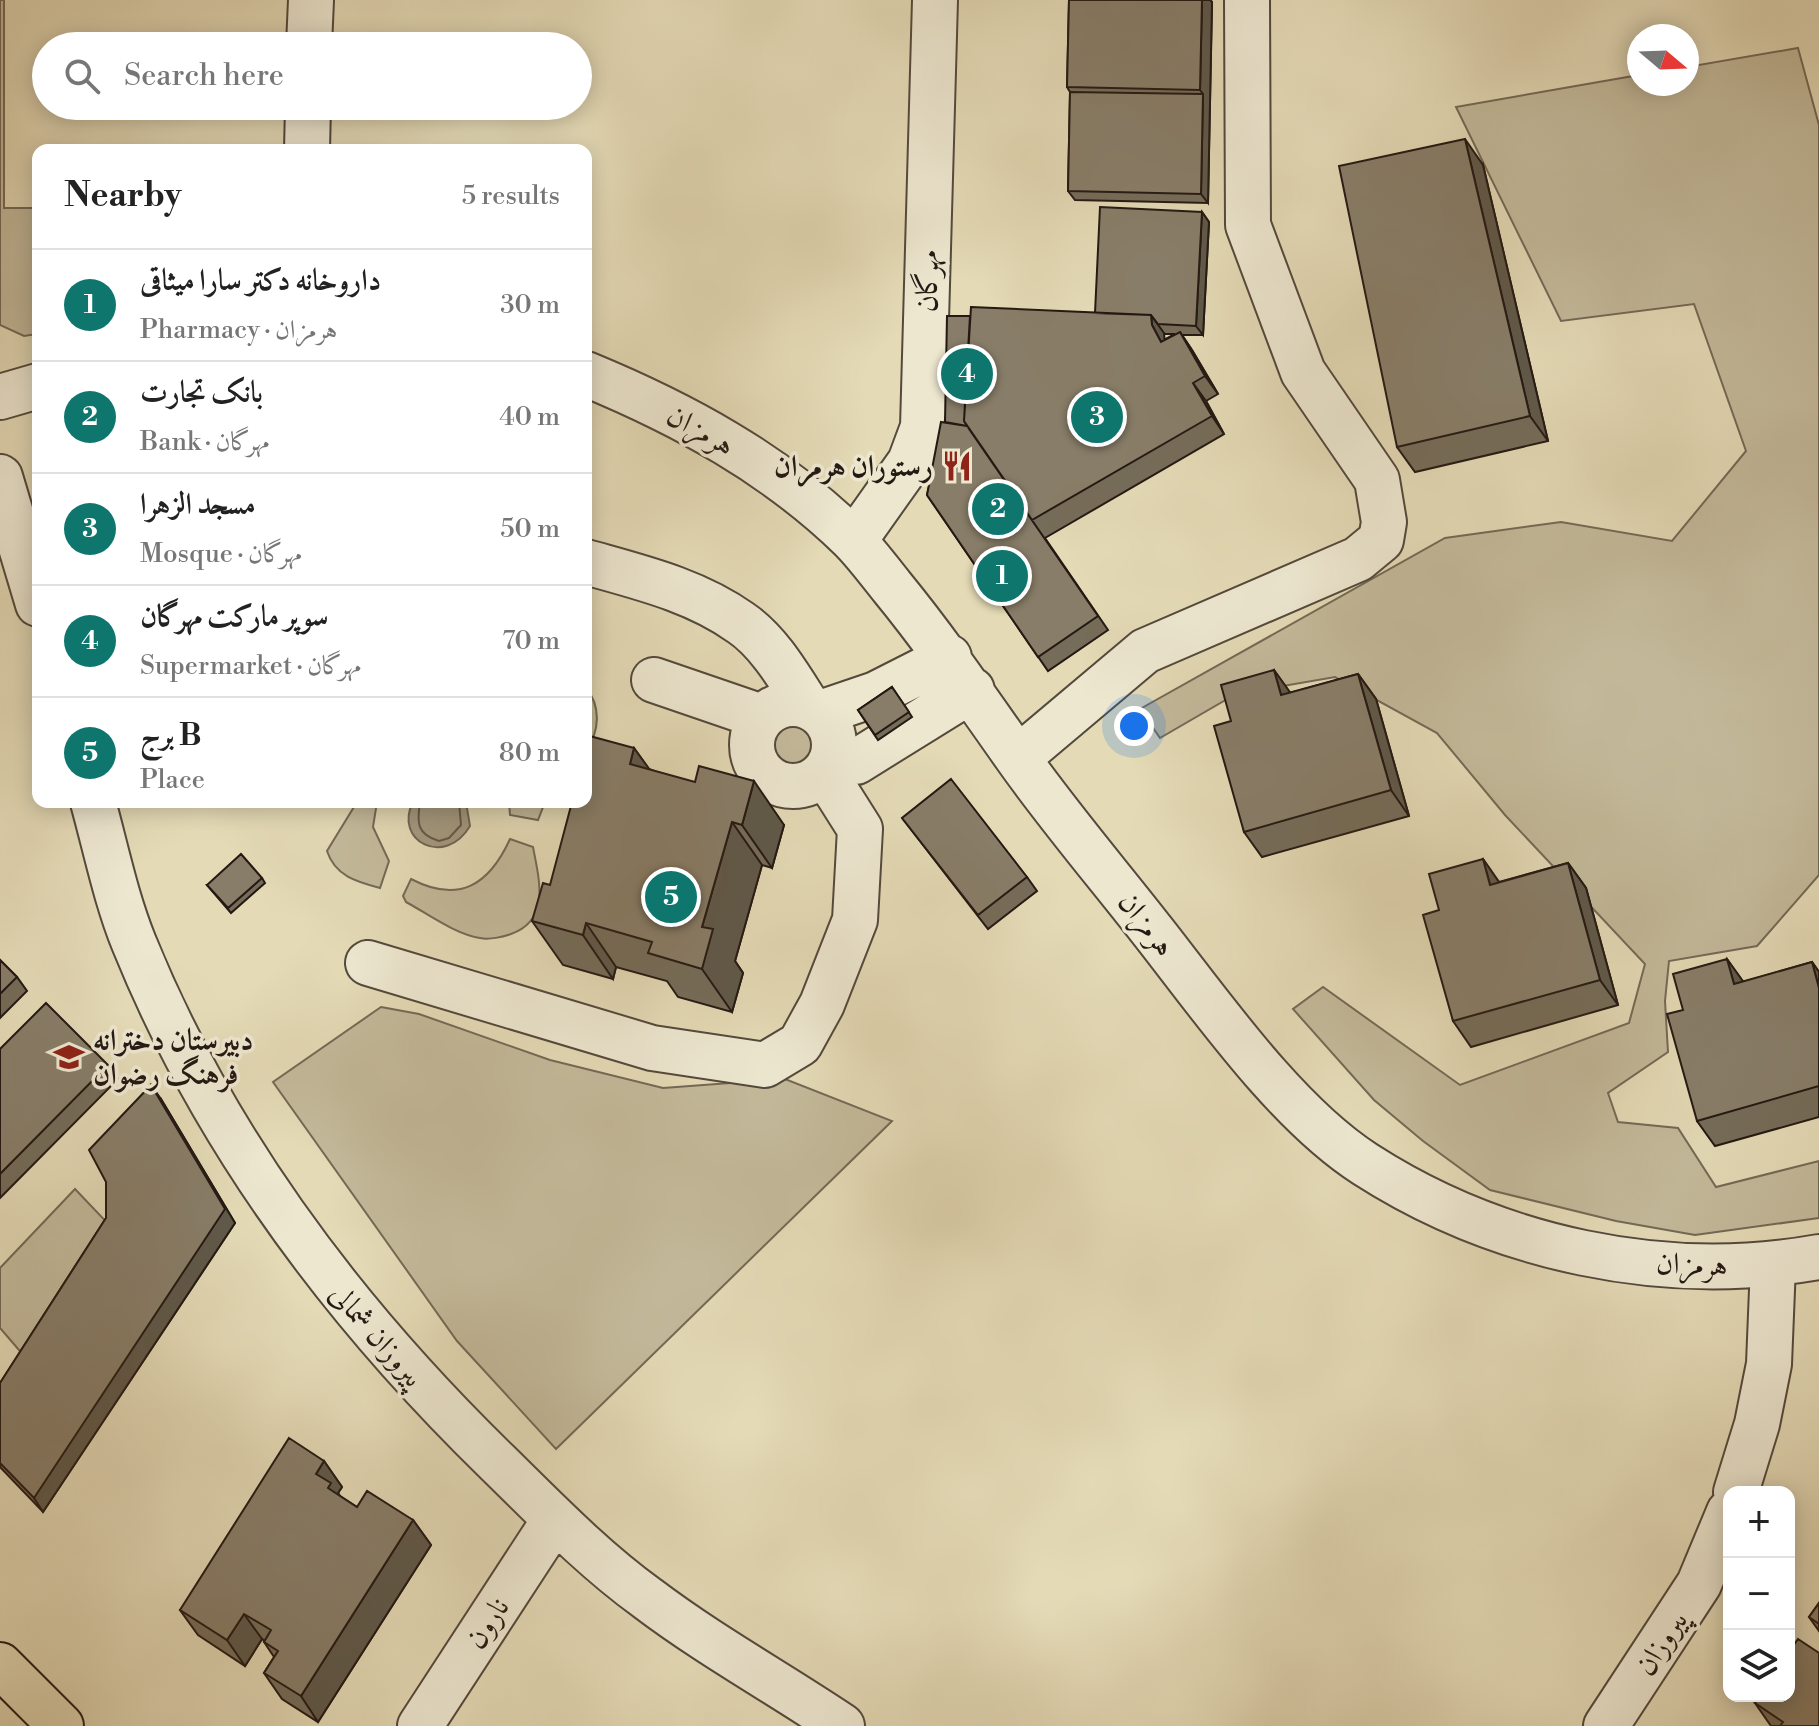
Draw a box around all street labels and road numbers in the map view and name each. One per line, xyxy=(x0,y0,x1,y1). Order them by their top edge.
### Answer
street label: مهرگان xyxy=(908,249,948,313)
street label: هرمزان xyxy=(659,397,741,466)
street label: هرمزان xyxy=(1108,885,1183,965)
street label: هرمزان xyxy=(1655,1245,1729,1286)
street label: پیروزان شمالی xyxy=(320,1276,433,1397)
street label: نارون xyxy=(457,1591,518,1656)
street label: پیروزان xyxy=(1627,1603,1698,1684)

